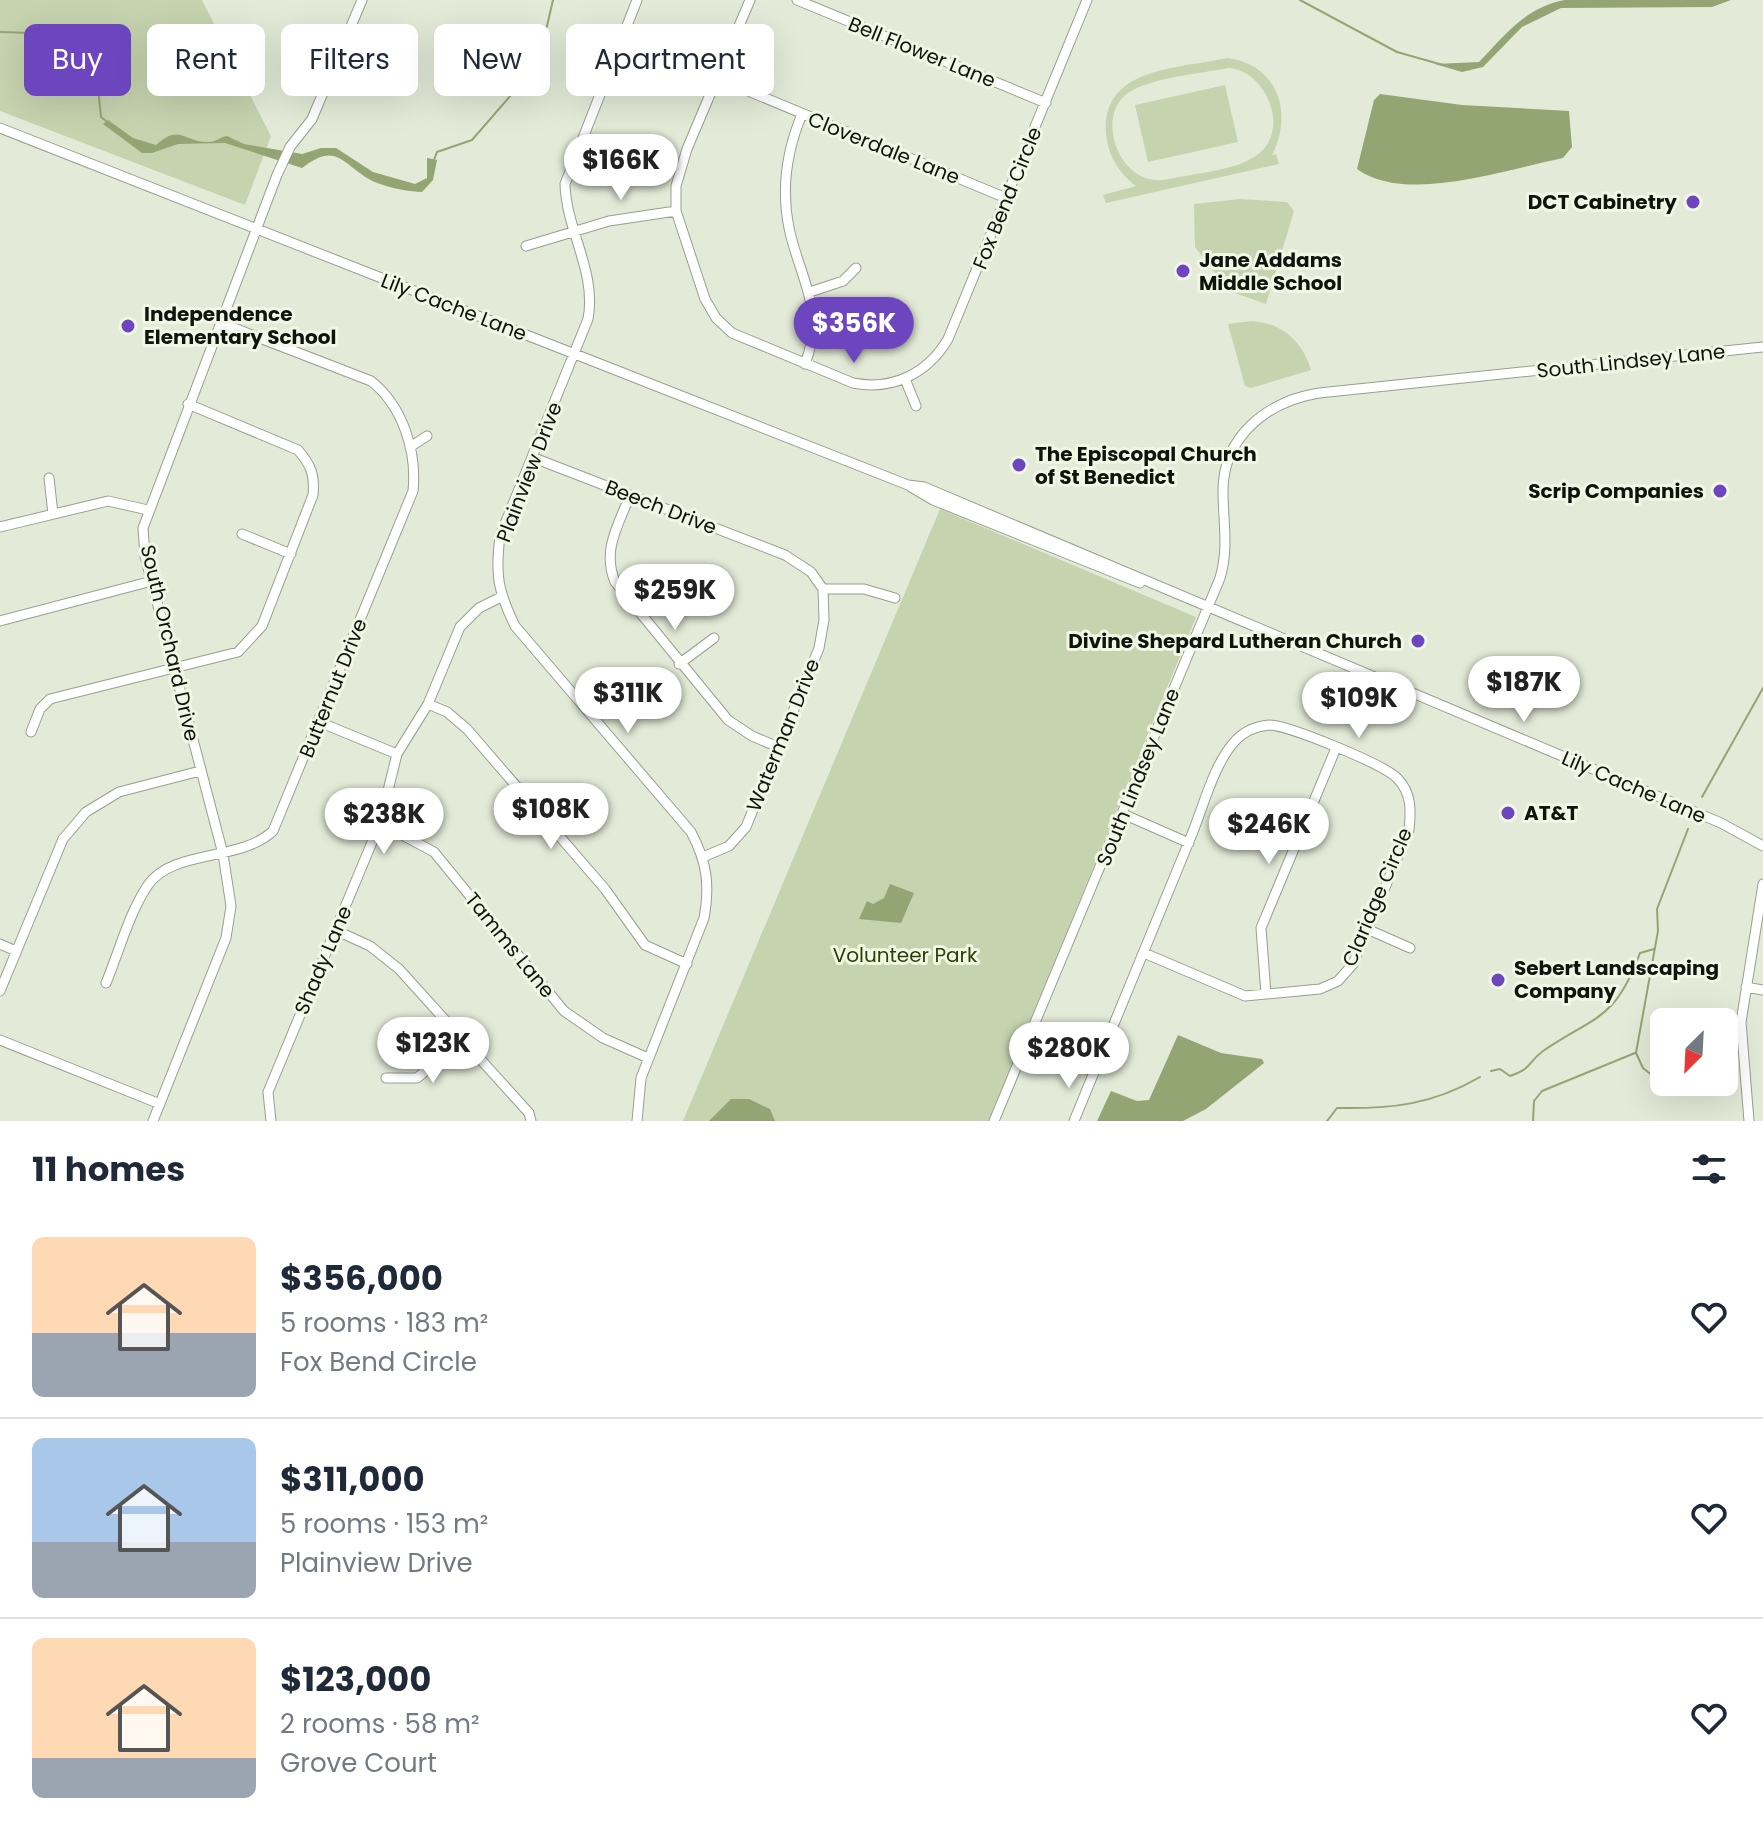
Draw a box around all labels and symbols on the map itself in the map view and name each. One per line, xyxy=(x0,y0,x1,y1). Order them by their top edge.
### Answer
street label: Bell Flower Lane xyxy=(844,10,1000,94)
street label: Cloverdale Lane xyxy=(804,105,964,191)
street label: Fox Bend Circle xyxy=(966,123,1048,273)
pin: $166K xyxy=(565,134,677,202)
place label: DCT Cabinetry xyxy=(1528,188,1677,216)
marker: DCT Cabinetry xyxy=(1684,193,1702,211)
place label: Jane Addams Middle School xyxy=(1199,246,1342,297)
marker: Jane Addams Middle School xyxy=(1174,262,1192,280)
street label: Lily Cache Lane xyxy=(377,266,531,348)
pin: $356K xyxy=(798,297,910,365)
place label: Independence Elementary School xyxy=(144,300,336,351)
marker: Independence Elementary School xyxy=(119,317,137,335)
street label: South Lindsey Lane xyxy=(1535,337,1727,385)
street label: Plainview Drive xyxy=(489,398,569,546)
place label: The Episcopal Church of St Benedict xyxy=(1035,440,1257,491)
marker: The Episcopal Church of St Benedict xyxy=(1010,456,1028,474)
street label: Beech Drive xyxy=(601,473,721,541)
place label: Scrip Companies xyxy=(1528,477,1704,505)
marker: Scrip Companies xyxy=(1711,482,1729,500)
street label: South Orchard Drive xyxy=(134,542,206,744)
pin: $259K xyxy=(619,564,731,632)
street label: Butternut Drive xyxy=(292,614,374,762)
place label: Divine Shepard Lutheran Church xyxy=(1068,627,1402,655)
marker: Divine Shepard Lutheran Church xyxy=(1409,632,1427,650)
street label: Waterman Drive xyxy=(740,654,826,816)
pin: $187K xyxy=(1468,656,1580,724)
pin: $311K xyxy=(572,667,684,735)
pin: $109K xyxy=(1303,672,1415,740)
street label: South Lindsey Lane xyxy=(1090,684,1186,870)
street label: Lily Cache Lane xyxy=(1558,744,1710,830)
pin: $108K xyxy=(495,783,607,851)
pin: $238K xyxy=(328,788,440,856)
pin: $246K xyxy=(1213,798,1325,866)
place label: AT&T xyxy=(1524,799,1579,827)
marker: AT&T xyxy=(1499,804,1517,822)
street label: Claridge Circle xyxy=(1335,823,1419,971)
street label: Tamms Lane xyxy=(459,886,561,1004)
street label: Shady Lane xyxy=(288,901,358,1019)
park label: Volunteer Park xyxy=(833,941,978,969)
place label: Sebert Landscaping Company xyxy=(1514,954,1719,1005)
marker: Sebert Landscaping Company xyxy=(1489,971,1507,989)
north arrow xyxy=(1650,1008,1738,1096)
pin: $123K xyxy=(377,1017,489,1085)
pin: $280K xyxy=(1013,1022,1125,1090)

